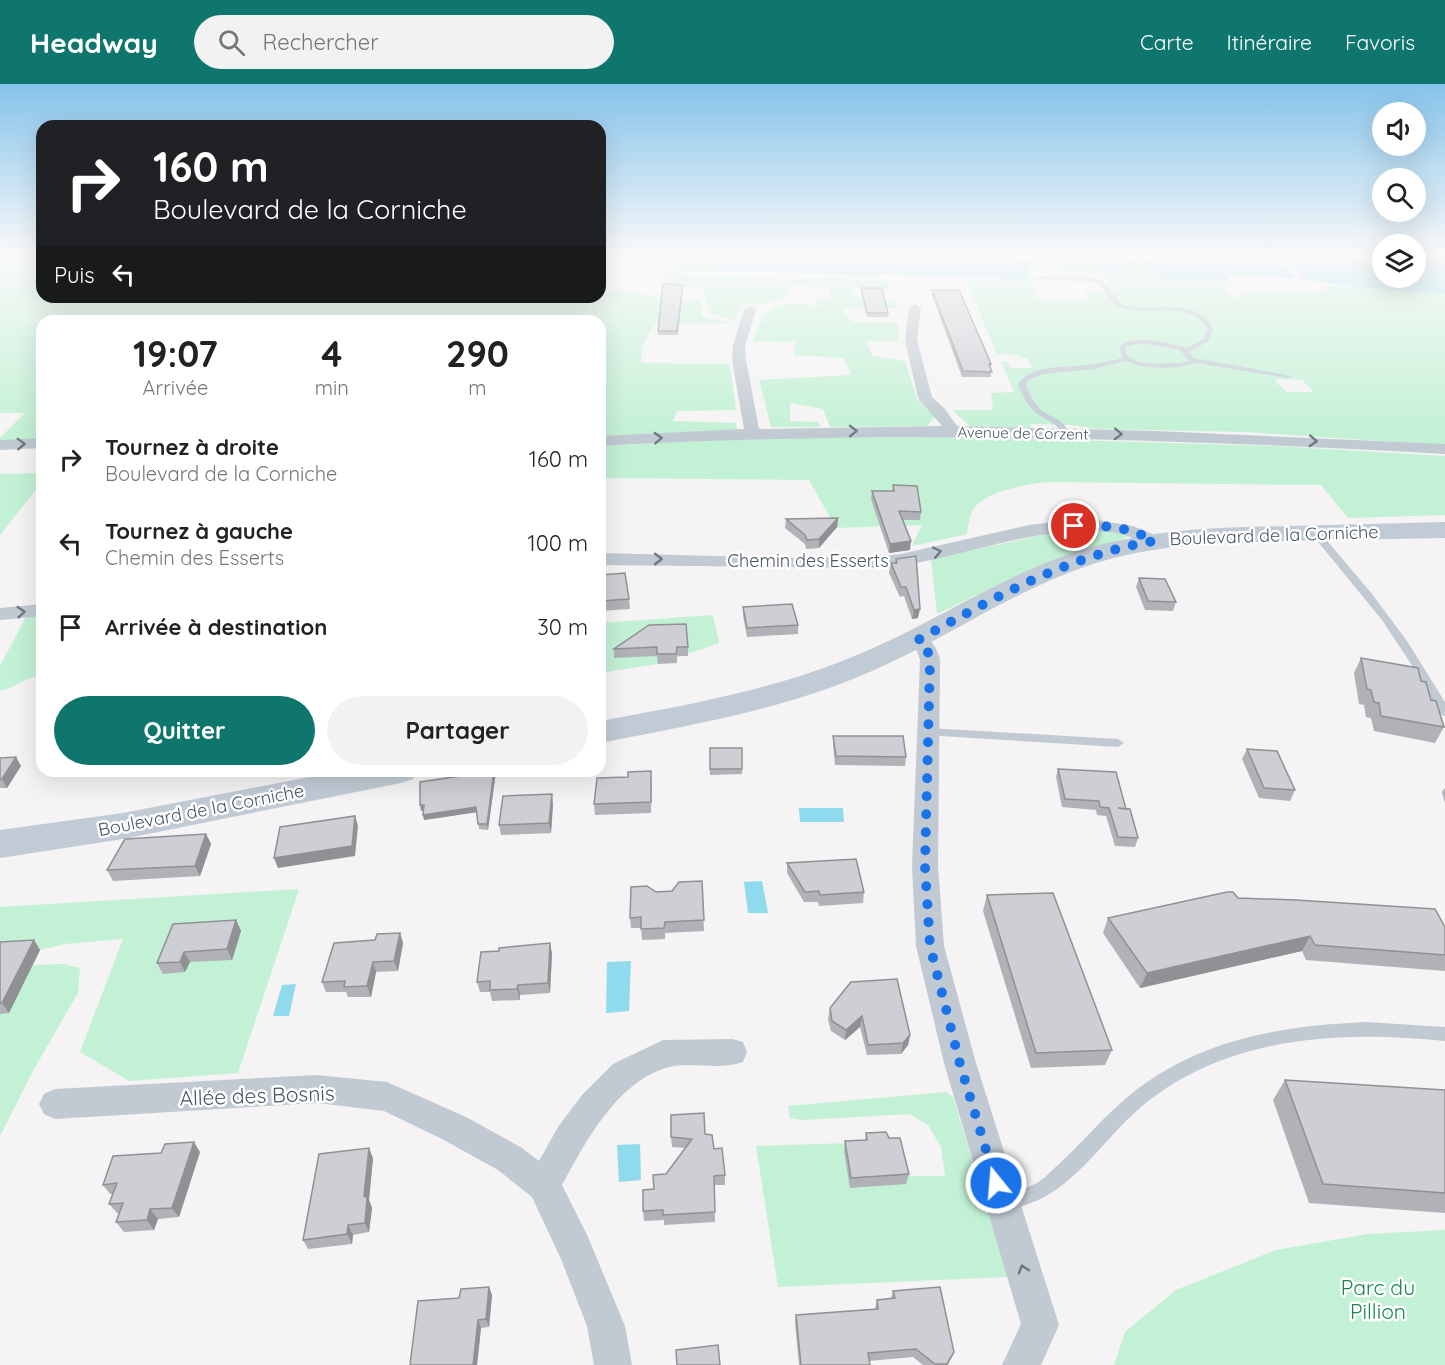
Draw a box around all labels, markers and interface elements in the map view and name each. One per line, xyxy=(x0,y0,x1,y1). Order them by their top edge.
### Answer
search box xyxy=(194,15,614,69)
text: Headway xyxy=(30,25,158,60)
icon: search xyxy=(215,26,248,59)
text: Rechercher xyxy=(263,28,379,56)
text: Carte xyxy=(1140,29,1194,55)
text: Itinéraire xyxy=(1227,29,1312,55)
text: Favoris xyxy=(1345,29,1415,55)
map controls xyxy=(1372,102,1426,288)
button: sound xyxy=(1372,102,1426,156)
text: 160 m xyxy=(153,140,269,193)
icon: right xyxy=(54,144,132,222)
button: search xyxy=(1372,168,1426,222)
text: Boulevard de la Corniche xyxy=(153,192,467,226)
button: layers xyxy=(1372,234,1426,288)
icon: left xyxy=(107,258,140,291)
text: Puis xyxy=(54,261,95,289)
text: 19:07 xyxy=(133,331,218,376)
text: 4 xyxy=(321,331,342,376)
text: 290 xyxy=(446,331,509,376)
text: Arrivée xyxy=(143,375,208,400)
text: min xyxy=(315,375,349,400)
text: m xyxy=(468,375,487,400)
street label: Avenue de Corzent xyxy=(957,422,1089,444)
one-way arrow xyxy=(849,425,858,437)
one-way arrow xyxy=(1114,428,1123,441)
one-way arrow xyxy=(654,432,663,445)
text: Tournez à droite xyxy=(105,433,279,461)
one-way arrow xyxy=(1308,434,1318,447)
one-way arrow xyxy=(17,438,26,450)
icon: right xyxy=(54,443,87,476)
text: 160 m xyxy=(529,445,588,473)
text: Boulevard de la Corniche xyxy=(105,461,337,486)
pin xyxy=(1048,500,1099,551)
icon: arrive xyxy=(1057,509,1090,542)
text: Tournez à gauche xyxy=(105,517,293,545)
street label: Boulevard de la Corniche xyxy=(1169,520,1379,550)
icon: left xyxy=(54,527,87,560)
text: 100 m xyxy=(528,529,588,557)
text: Chemin des Esserts xyxy=(105,545,284,570)
one-way arrow xyxy=(931,546,941,559)
street label: Chemin des Esserts xyxy=(727,549,889,572)
one-way arrow xyxy=(654,553,663,565)
one-way arrow xyxy=(16,606,26,619)
icon: arrive xyxy=(54,611,87,644)
text: Arrivée à destination xyxy=(105,613,327,641)
text: 30 m xyxy=(537,613,588,641)
button: Quitter xyxy=(54,696,315,765)
button: Partager xyxy=(327,696,588,765)
street label: Boulevard de la Corniche xyxy=(96,779,306,841)
street label: Allée des Bosnis xyxy=(179,1079,335,1111)
position arrow xyxy=(964,1151,1028,1215)
one-way arrow xyxy=(1018,1264,1030,1275)
park label: Parc du Pillion xyxy=(1341,1274,1415,1324)

